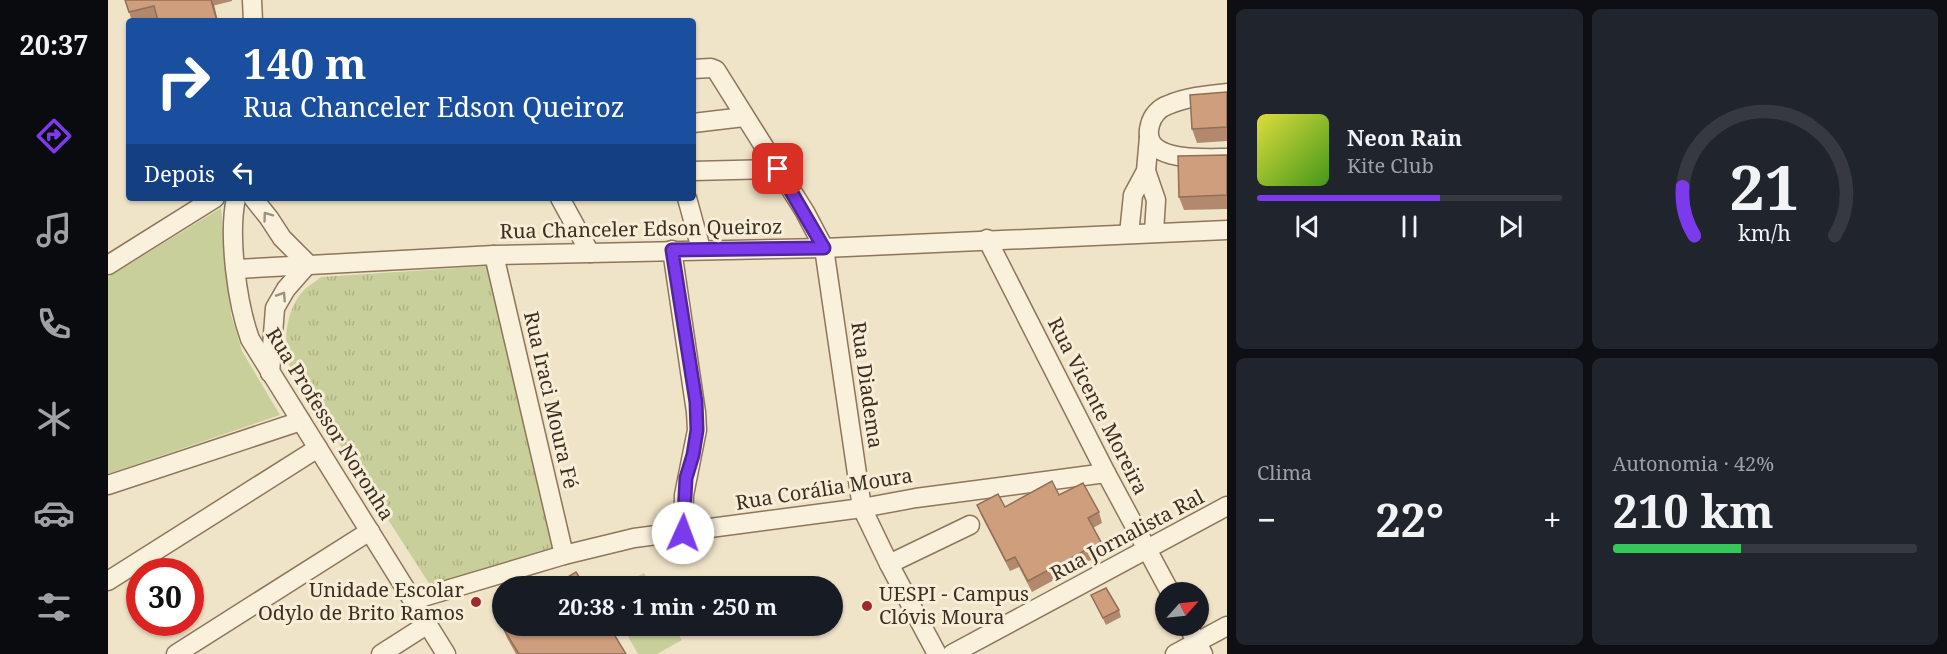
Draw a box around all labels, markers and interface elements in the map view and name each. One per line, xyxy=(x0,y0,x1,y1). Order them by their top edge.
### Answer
text: 20:37 xyxy=(19,26,89,63)
text: 140 m xyxy=(243,34,367,91)
icon: right xyxy=(144,42,222,120)
text: Rua Chanceler Edson Queiroz xyxy=(243,88,625,125)
icon: directions xyxy=(33,115,75,157)
text: Neon Rain xyxy=(1347,122,1462,152)
pin xyxy=(752,143,803,194)
text: 21 xyxy=(1729,143,1800,228)
icon: arrive xyxy=(761,152,794,185)
text: Kite Club xyxy=(1347,152,1434,179)
icon: left xyxy=(227,156,260,189)
text: Depois xyxy=(144,158,215,188)
icon: music xyxy=(33,209,75,251)
icon: previous xyxy=(1291,210,1324,243)
icon: pause xyxy=(1393,210,1426,243)
icon: next xyxy=(1494,210,1527,243)
one-way arrow xyxy=(263,211,274,222)
street label: Rua Chanceler Edson Queiroz xyxy=(499,213,783,244)
text: km/h xyxy=(1738,218,1791,247)
one-way arrow xyxy=(275,291,286,302)
icon: phone xyxy=(33,303,75,345)
street label: Rua Iraci Moura Fé xyxy=(518,308,585,491)
street label: Rua Vicente Moreira xyxy=(1042,312,1155,499)
street label: Rua Diadema xyxy=(845,320,890,450)
street label: Rua Professor Noronha xyxy=(260,322,401,525)
icon: climate xyxy=(33,398,75,440)
text: Autonomia · 42% xyxy=(1613,450,1774,477)
text: Clima xyxy=(1257,459,1312,486)
street label: Rua Corália Moura xyxy=(734,461,914,516)
text: 210 km xyxy=(1613,480,1774,541)
street label: Rua Jornalista Ral xyxy=(1045,483,1208,586)
text: 22° xyxy=(1375,489,1444,550)
icon: car xyxy=(33,492,75,534)
text: − xyxy=(1257,497,1276,542)
text: + xyxy=(1543,497,1561,542)
position arrow xyxy=(651,501,715,565)
speed limit sign: 30 xyxy=(126,558,204,636)
place label: Unidade Escolar Odylo de Brito Ramos xyxy=(258,576,465,626)
place label: UESPI - Campus Clóvis Moura xyxy=(879,580,1029,630)
north arrow xyxy=(1155,582,1209,636)
map controls xyxy=(1155,582,1209,636)
icon: filters xyxy=(33,586,75,628)
text: 20:38 · 1 min · 250 m xyxy=(558,591,777,621)
marker: Unidade Escolar Odylo de Brito Ramos xyxy=(469,595,483,609)
marker: UESPI - Campus Clóvis Moura xyxy=(860,599,874,613)

